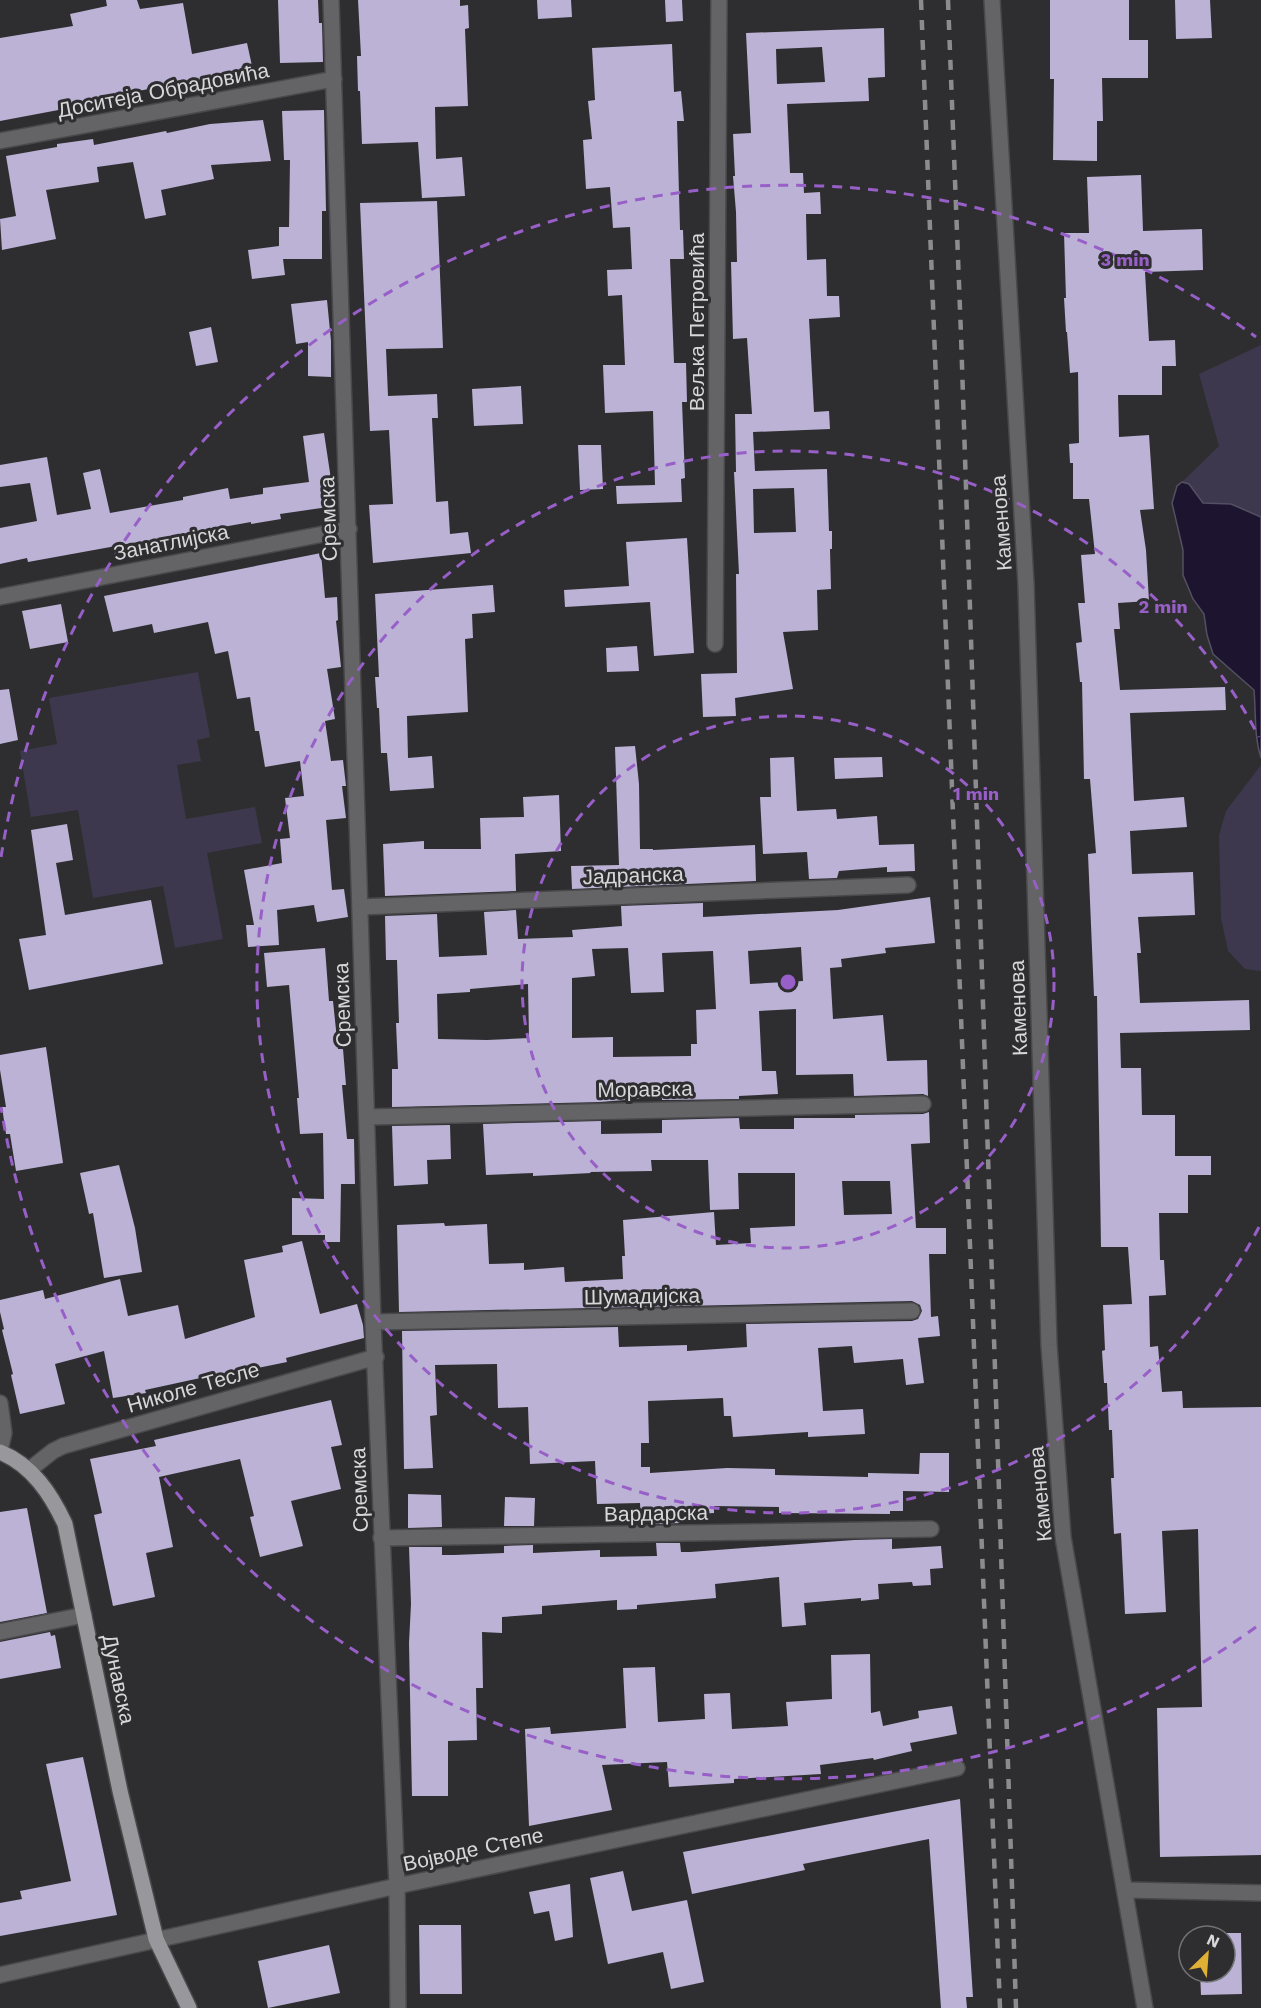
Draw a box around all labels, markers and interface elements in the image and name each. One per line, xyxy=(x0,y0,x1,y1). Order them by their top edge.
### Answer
street label: Доситеја Обрадовића xyxy=(55,57,271,123)
street label: Вељка Петровића xyxy=(684,232,709,411)
text: 3 min xyxy=(1100,249,1150,270)
street label: Каменова xyxy=(985,474,1017,572)
street label: Сремска xyxy=(314,476,342,562)
street label: Занатлијска xyxy=(111,519,231,565)
text: 2 min xyxy=(1138,596,1188,617)
text: 1 min xyxy=(953,783,999,804)
street label: Јадранска xyxy=(582,861,684,889)
street label: Каменова xyxy=(1004,959,1032,1056)
street label: Сремска xyxy=(328,962,356,1048)
centre of rings xyxy=(778,972,798,992)
street label: Моравска xyxy=(597,1076,693,1102)
street label: Шумадијска xyxy=(584,1282,701,1310)
street label: Николе Тесле xyxy=(124,1356,262,1418)
street label: Каменова xyxy=(1023,1445,1057,1543)
street label: Сремска xyxy=(345,1447,373,1533)
street label: Вардарска xyxy=(604,1500,709,1526)
street label: Дунавска xyxy=(97,1632,141,1727)
street label: Војводе Степе xyxy=(401,1822,545,1876)
north arrow xyxy=(1177,1924,1237,1984)
text: N xyxy=(1204,1930,1223,1952)

